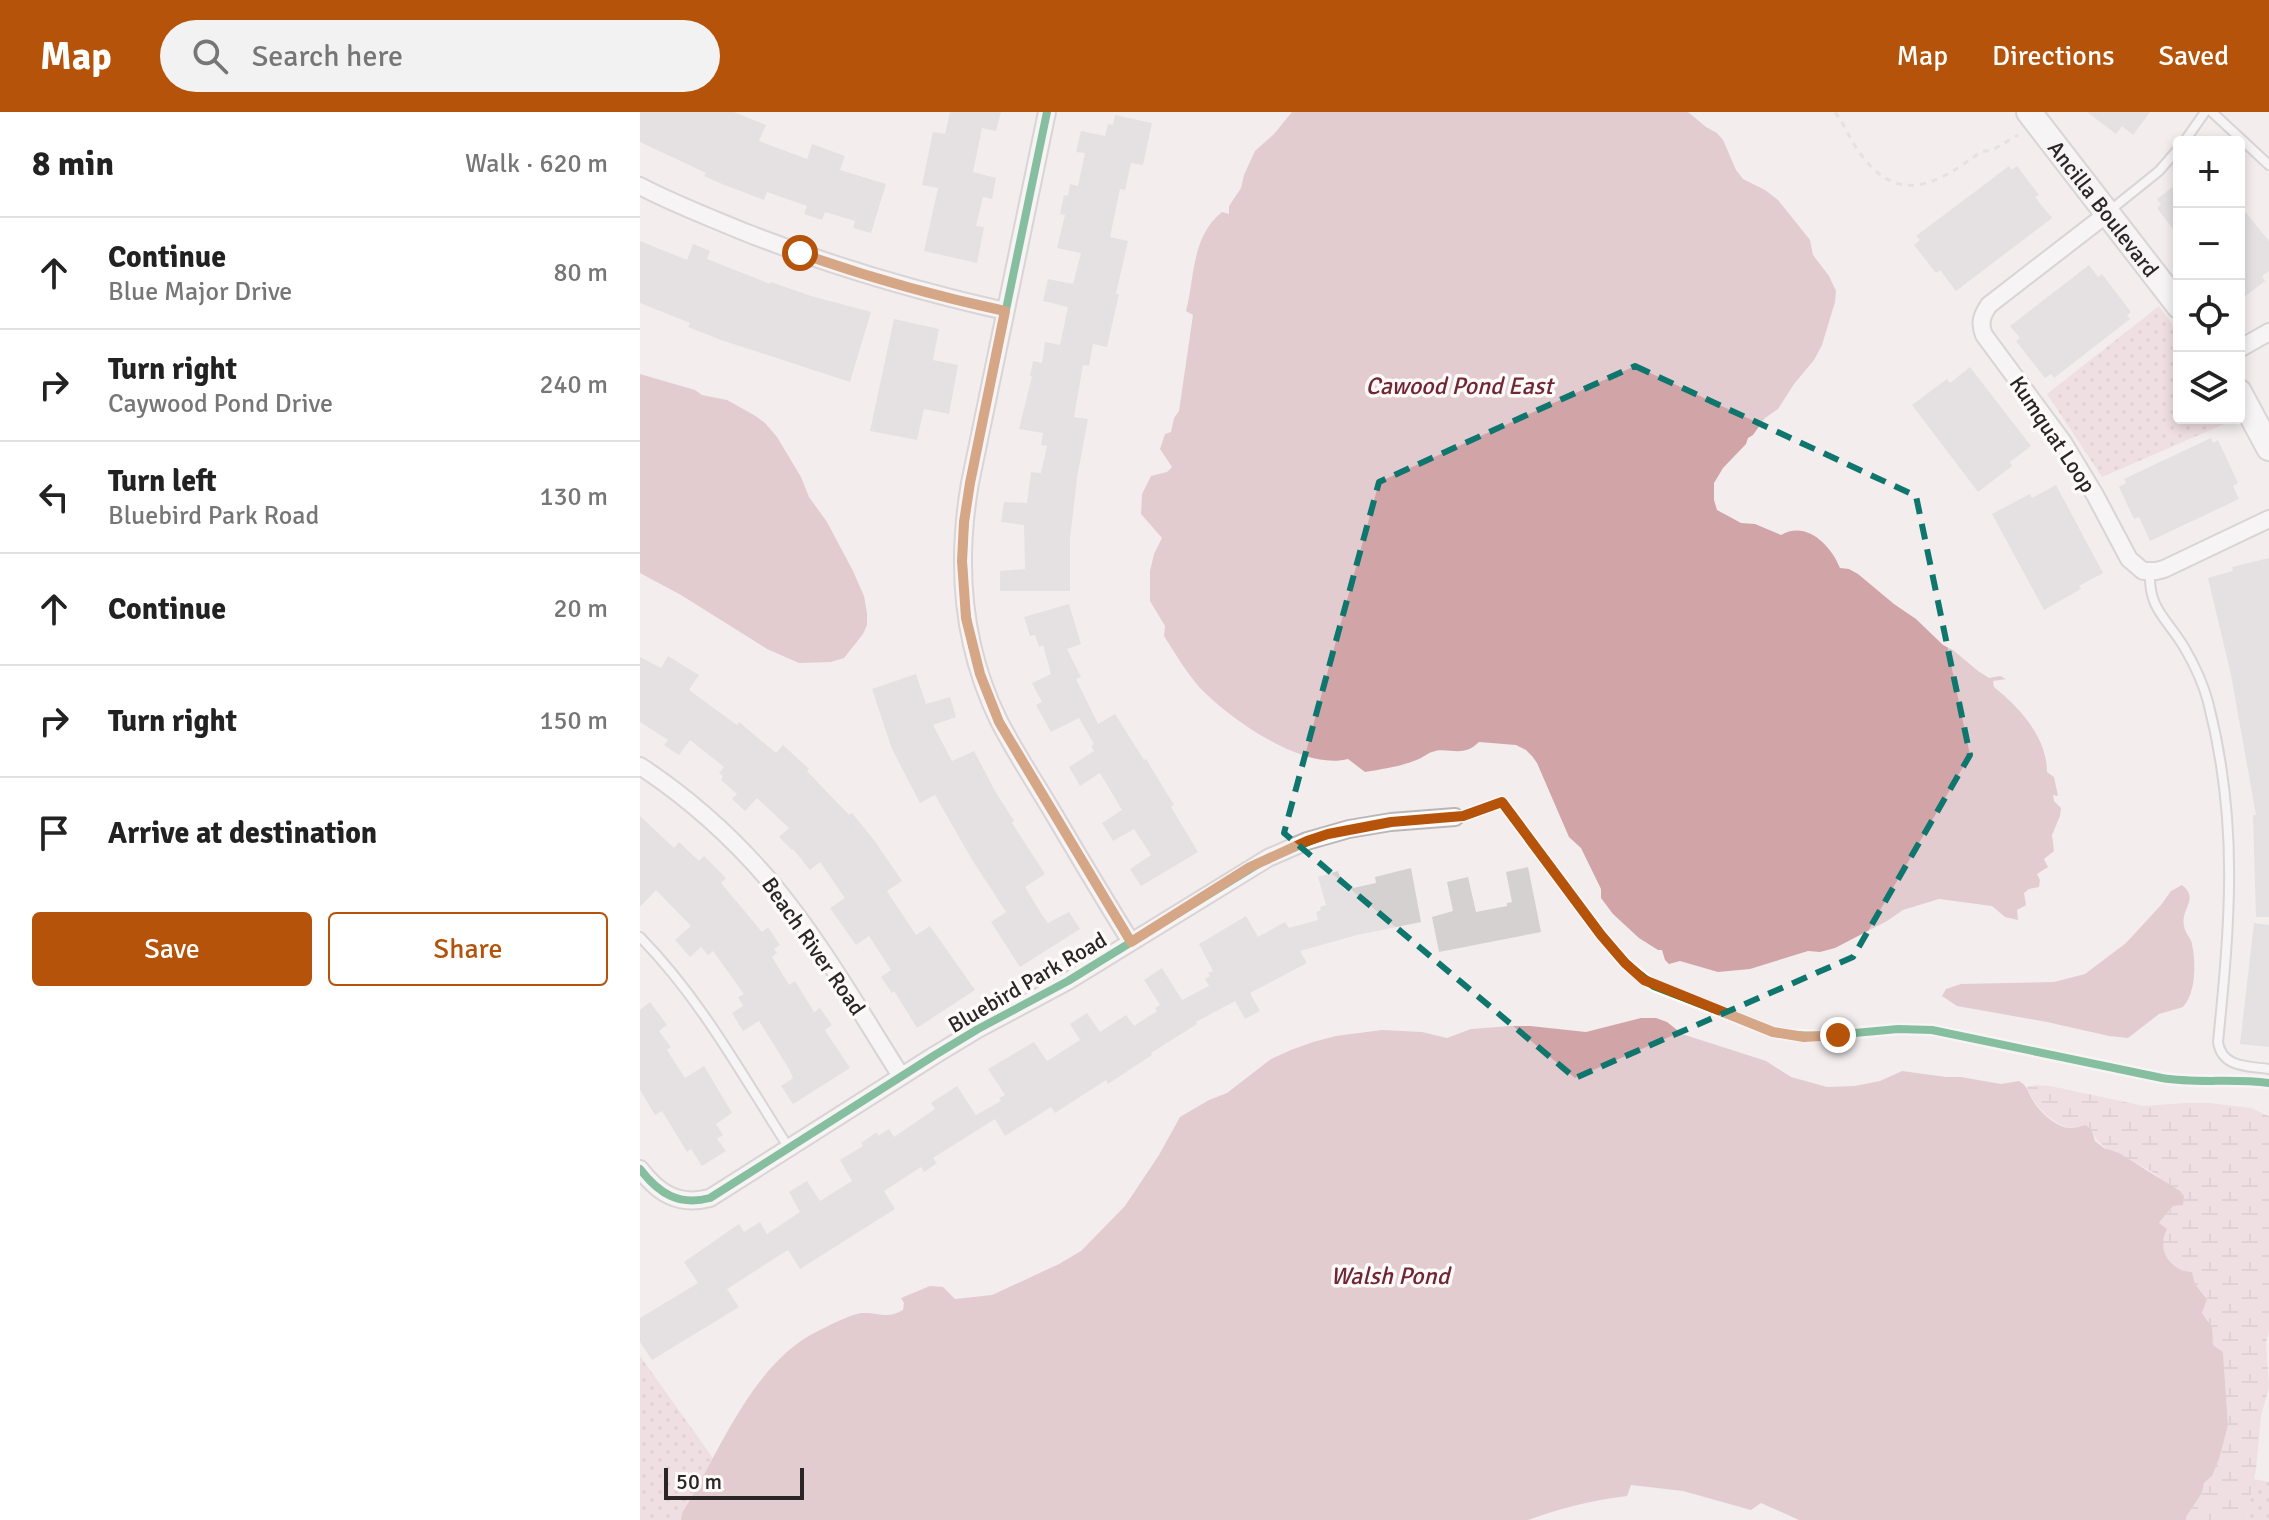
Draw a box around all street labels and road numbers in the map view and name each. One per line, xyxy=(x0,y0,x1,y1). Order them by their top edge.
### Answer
street label: Ancilla Boulevard xyxy=(2042,135,2164,282)
street label: Kumquat Loop xyxy=(2004,371,2101,498)
street label: Beach River Road xyxy=(756,872,871,1021)
street label: Bluebird Park Road xyxy=(943,926,1111,1039)

